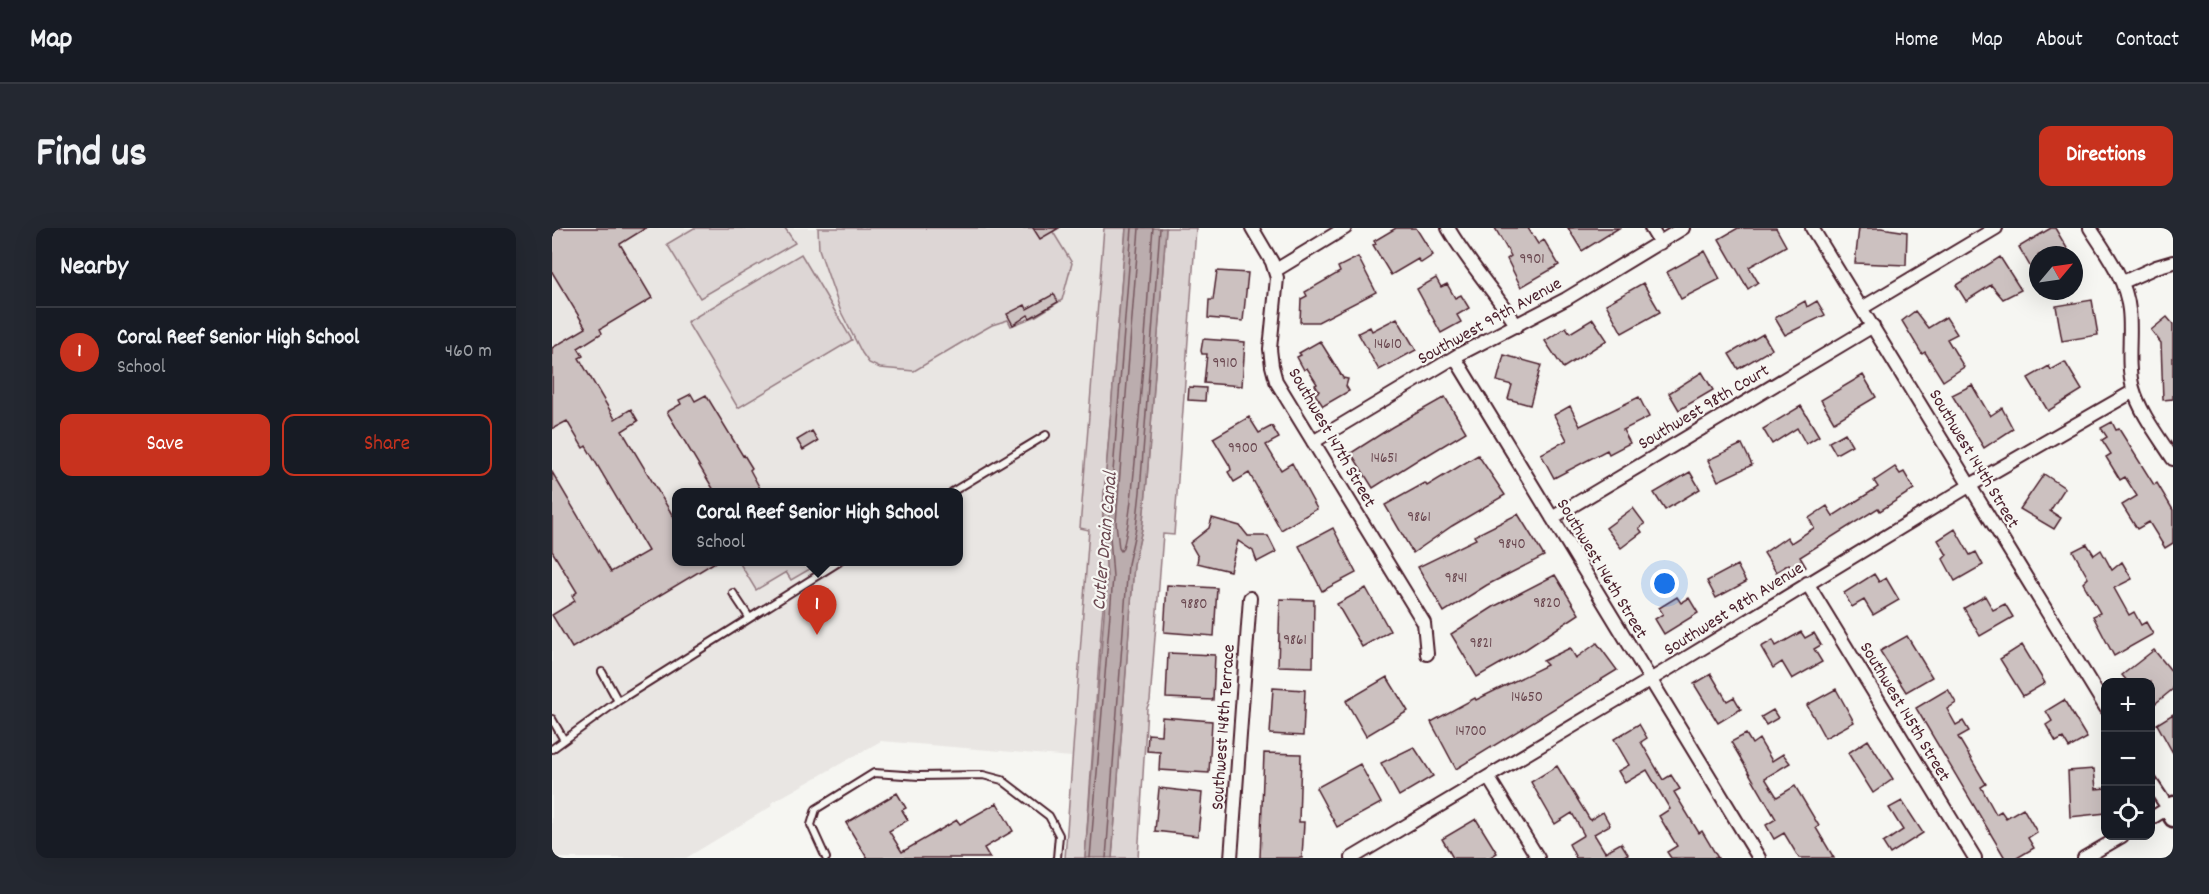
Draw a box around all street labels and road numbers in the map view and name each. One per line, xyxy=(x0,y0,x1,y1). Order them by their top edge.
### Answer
street label: Southwest 99th Avenue xyxy=(1414,272,1567,372)
street label: Southwest 98th Court xyxy=(1634,359,1775,457)
street label: Southwest 147th Street xyxy=(1281,364,1381,513)
street label: Southwest 144th Street xyxy=(1921,385,2024,534)
street label: Southwest 146th Street xyxy=(1549,495,1653,644)
street label: Southwest 98th Avenue xyxy=(1660,557,1809,663)
street label: Southwest 145th Street xyxy=(1852,638,1956,787)
street label: Southwest 148th Terrace xyxy=(1206,643,1243,811)

